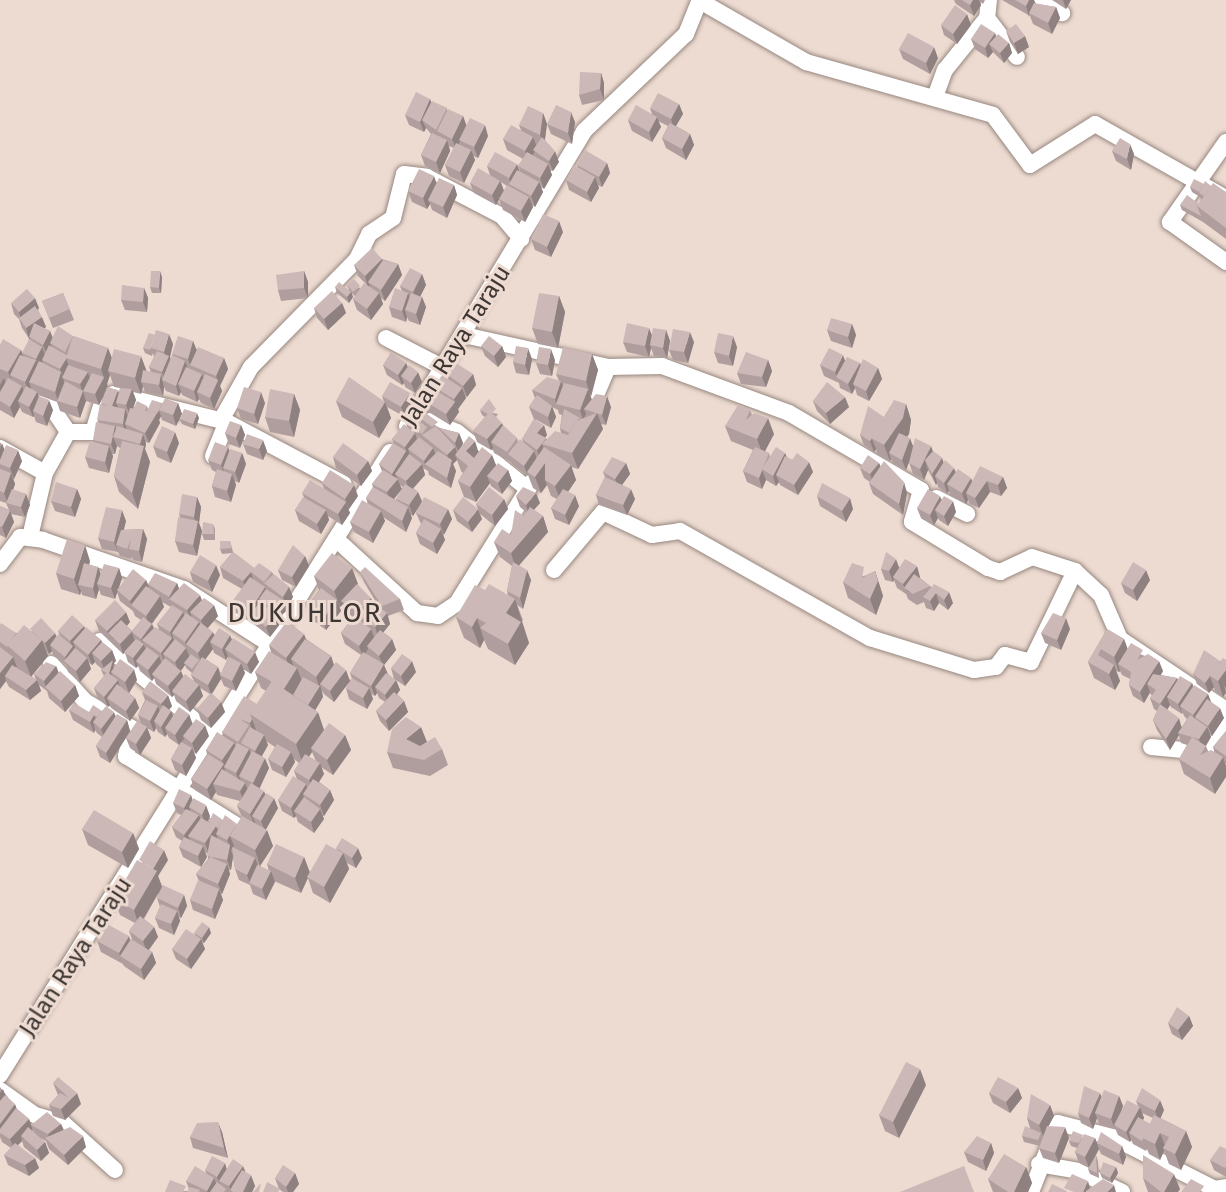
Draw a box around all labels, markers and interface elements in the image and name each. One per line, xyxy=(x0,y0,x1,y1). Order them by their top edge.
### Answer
street label: Jalan Raya Taraju xyxy=(395,260,517,432)
district label: DUKUHLOR xyxy=(227,596,383,630)
street label: Jalan Raya Taraju xyxy=(14,872,138,1042)

